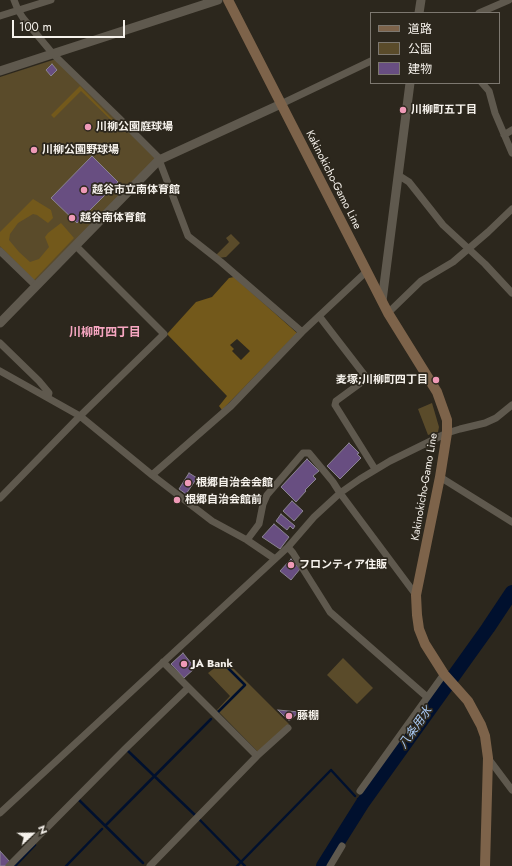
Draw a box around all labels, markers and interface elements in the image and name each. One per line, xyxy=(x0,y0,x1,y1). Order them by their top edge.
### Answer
scale bar xyxy=(14,12,127,38)
legend xyxy=(370,12,500,84)
text: 100 m xyxy=(19,18,52,36)
text: 道路 xyxy=(408,20,432,38)
text: 公園 xyxy=(408,40,432,58)
text: 建物 xyxy=(408,60,432,78)
place label: 川柳町五丁目 xyxy=(411,103,477,117)
marker: 川柳町五丁目 xyxy=(398,105,408,115)
place label: 川柳公園庭球場 xyxy=(96,120,173,134)
marker: 川柳公園庭球場 xyxy=(83,122,93,132)
street label: Kakinokicho-Gamo Line xyxy=(302,128,364,232)
place label: 川柳公園野球場 xyxy=(42,143,119,157)
marker: 川柳公園野球場 xyxy=(29,145,39,155)
place label: 越谷市立南体育館 xyxy=(92,183,180,197)
marker: 越谷市立南体育館 xyxy=(79,185,89,195)
place label: 越谷南体育館 xyxy=(80,211,146,225)
marker: 越谷南体育館 xyxy=(67,213,77,223)
district label: 川柳町四丁目 xyxy=(69,326,141,340)
place label: 麦塚;川柳町四丁目 xyxy=(336,373,428,387)
marker: 麦塚;川柳町四丁目 xyxy=(431,375,441,385)
street label: Kakinokicho-Gamo Line xyxy=(409,432,441,542)
place label: 根郷自治会会館 xyxy=(196,476,273,490)
marker: 根郷自治会会館 xyxy=(183,478,193,488)
place label: 根郷自治会館前 xyxy=(185,493,262,507)
marker: 根郷自治会館前 xyxy=(172,495,182,505)
place label: フロンティア住販 xyxy=(299,558,387,572)
marker: フロンティア住販 xyxy=(286,560,296,570)
place label: JA Bank xyxy=(192,657,233,671)
marker: JA Bank xyxy=(179,659,189,669)
water label: 八条用水 xyxy=(396,704,436,752)
place label: 藤棚 xyxy=(297,709,319,723)
marker: 藤棚 xyxy=(284,711,294,721)
north arrow xyxy=(12,814,52,854)
text: N xyxy=(34,822,52,837)

